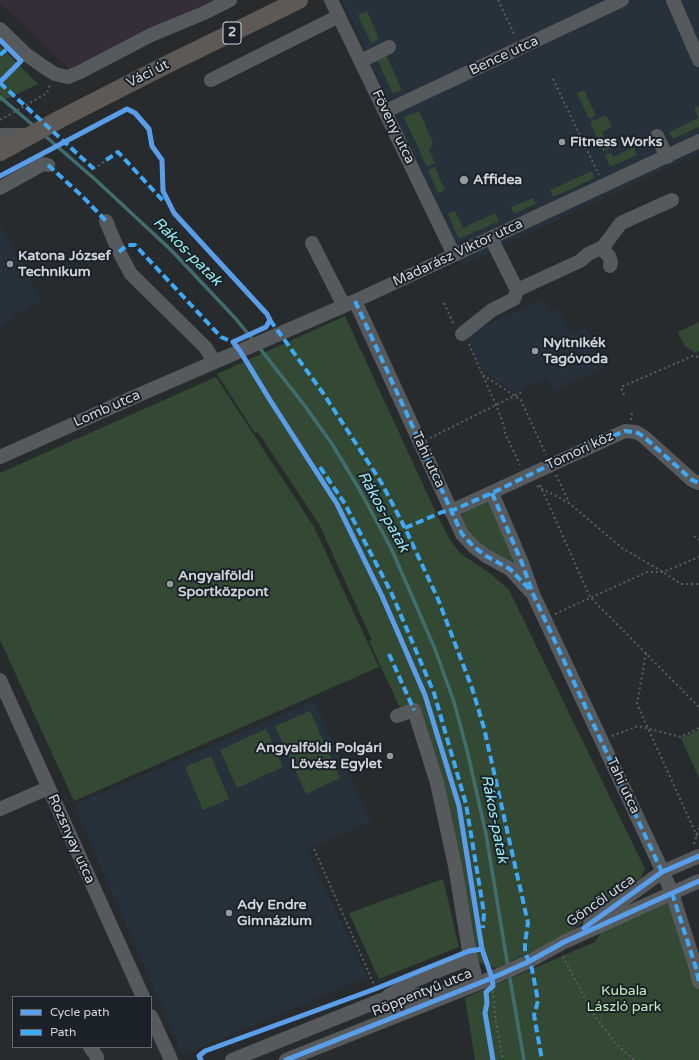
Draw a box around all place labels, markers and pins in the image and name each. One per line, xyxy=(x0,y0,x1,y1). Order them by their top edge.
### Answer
place label: Fitness Works xyxy=(570,134,662,150)
marker: Fitness Works xyxy=(557,137,567,147)
place label: Affidea xyxy=(473,172,522,188)
marker: Affidea xyxy=(458,174,470,186)
place label: Katona József Technikum xyxy=(18,248,111,280)
marker: Katona József Technikum xyxy=(5,259,15,269)
place label: Nyitnikék Tagóvoda xyxy=(543,335,608,368)
marker: Nyitnikék Tagóvoda xyxy=(530,346,540,356)
place label: Angyalföldi Sportközpont xyxy=(178,568,269,600)
marker: Angyalföldi Sportközpont xyxy=(165,579,175,589)
place label: Angyalföldi Polgári Lövész Egylet xyxy=(256,740,382,772)
marker: Angyalföldi Polgári Lövész Egylet xyxy=(385,751,395,761)
place label: Ady Endre Gimnázium xyxy=(237,897,312,930)
marker: Ady Endre Gimnázium xyxy=(224,908,234,918)

